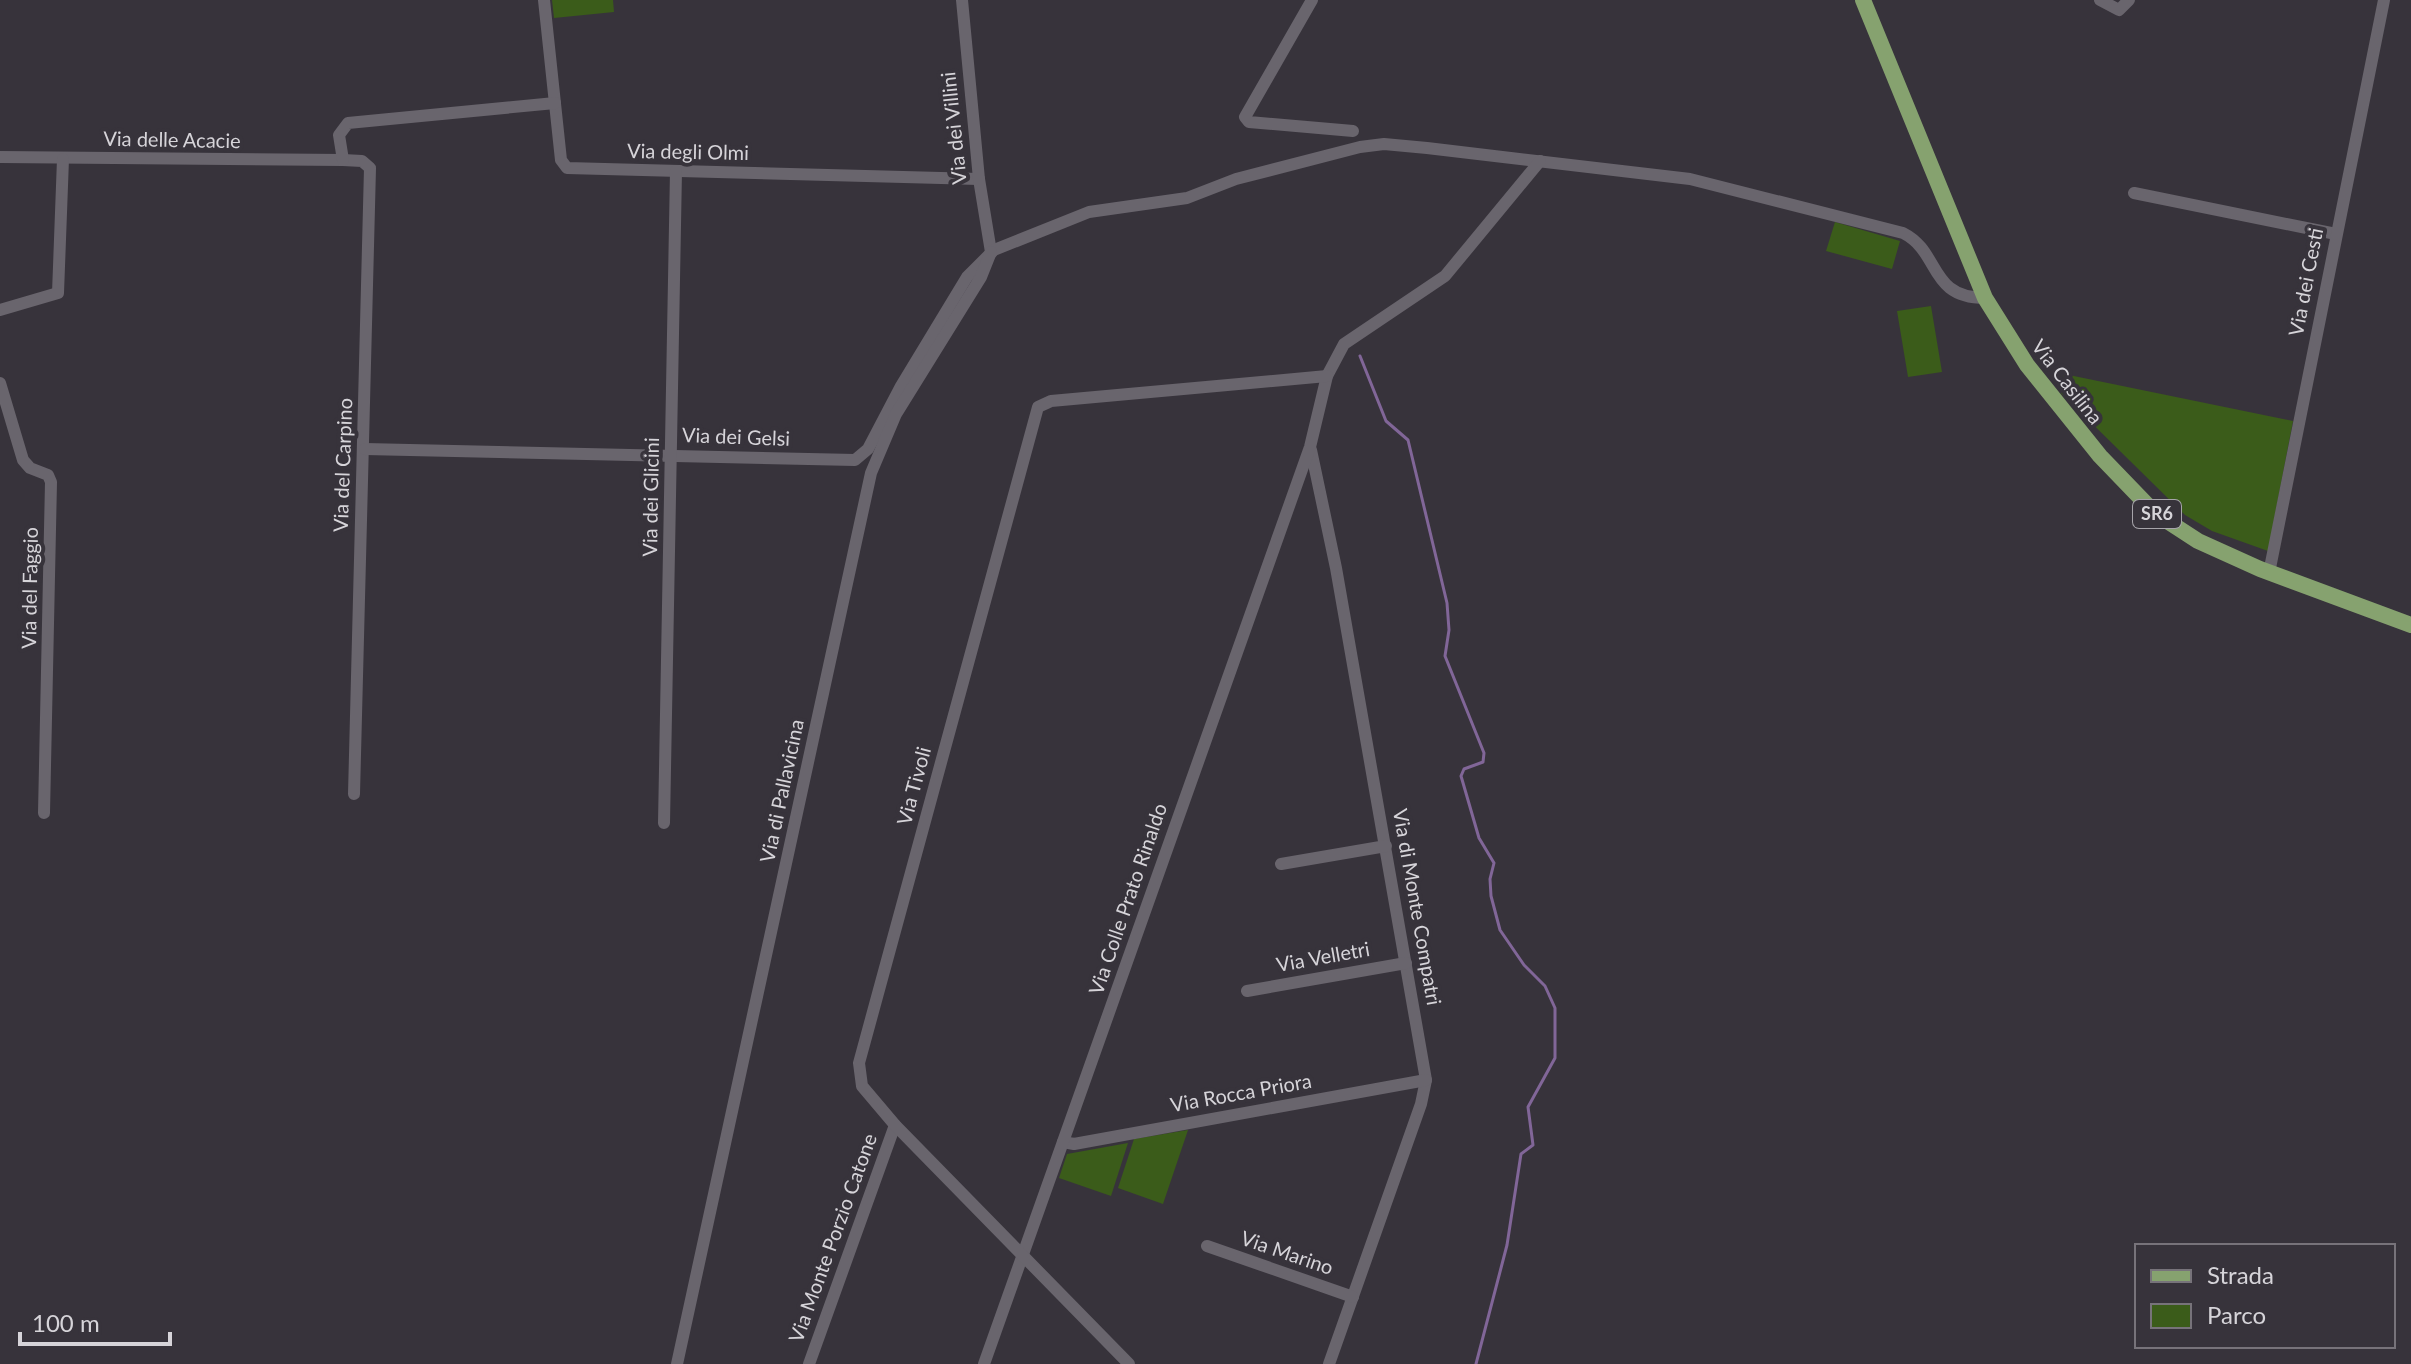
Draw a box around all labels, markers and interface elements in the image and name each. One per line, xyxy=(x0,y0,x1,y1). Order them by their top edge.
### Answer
street label: Via dei Villini xyxy=(935,71,971,186)
street label: Via delle Acacie xyxy=(103,126,241,152)
street label: Via degli Olmi xyxy=(627,138,749,164)
street label: Via dei Cesti xyxy=(2283,226,2327,338)
street label: Via Casilina xyxy=(2027,334,2108,428)
street label: Via del Carpino xyxy=(328,398,356,532)
street label: Via dei Gelsi xyxy=(681,422,791,450)
street label: Via dei Glicini xyxy=(637,437,663,557)
road number: SR6 xyxy=(2133,500,2181,528)
street label: Via del Faggio xyxy=(16,527,42,649)
street label: Via di Pallavicina xyxy=(754,717,808,865)
street label: Via Tivoli xyxy=(891,744,935,828)
street label: Via Colle Prato Rinaldo xyxy=(1083,800,1171,998)
street label: Via di Monte Compatri xyxy=(1389,807,1447,1007)
street label: Via Velletri xyxy=(1274,936,1371,976)
street label: Via Rocca Priora xyxy=(1168,1068,1313,1116)
street label: Via Monte Porzio Catone xyxy=(783,1130,881,1345)
street label: Via Marino xyxy=(1238,1225,1337,1279)
legend xyxy=(2135,1244,2395,1348)
text: Strada xyxy=(2207,1260,2274,1289)
scale bar xyxy=(20,1296,170,1346)
text: Parco xyxy=(2207,1300,2266,1329)
text: 100 m xyxy=(32,1308,100,1337)

